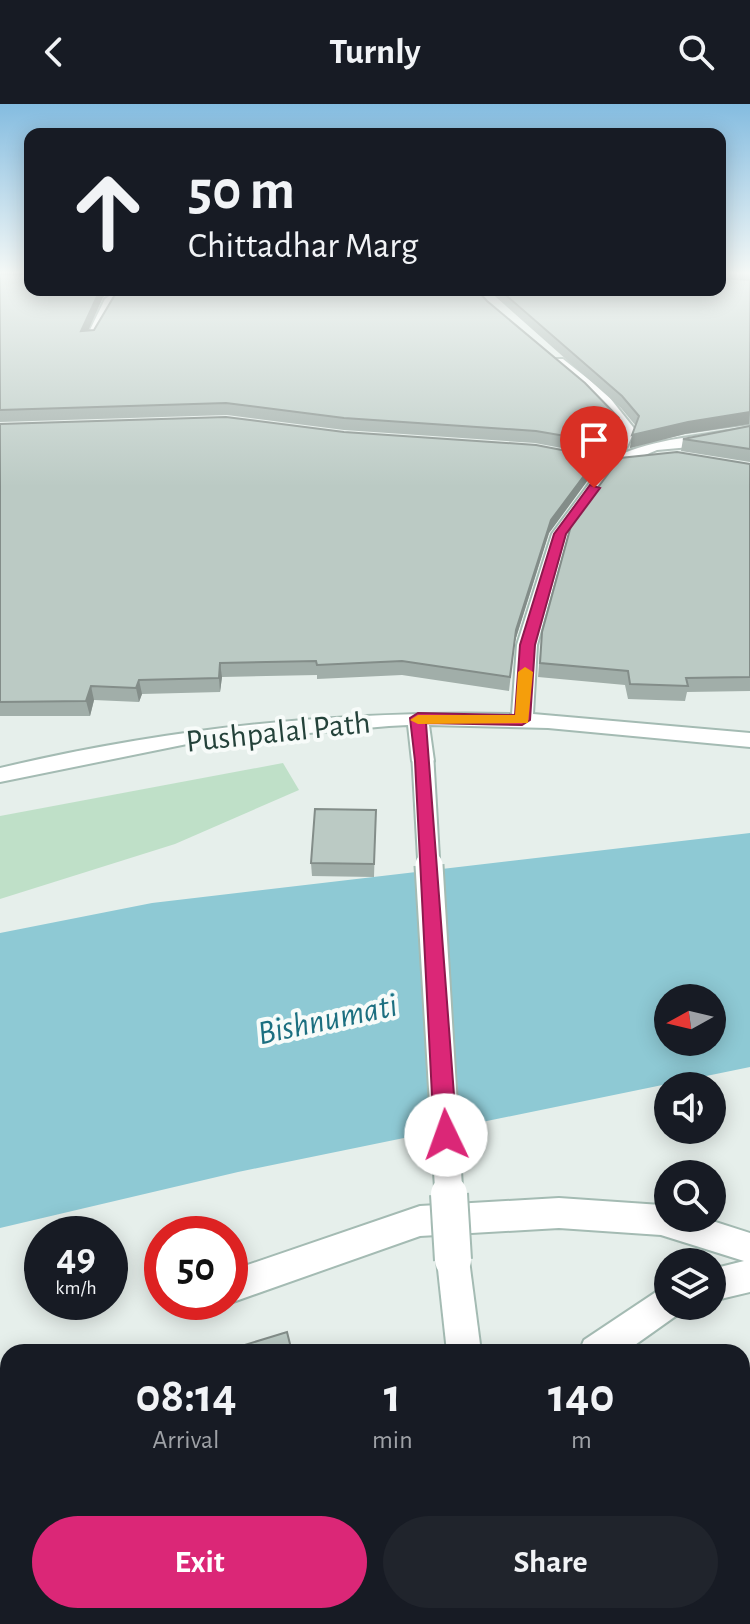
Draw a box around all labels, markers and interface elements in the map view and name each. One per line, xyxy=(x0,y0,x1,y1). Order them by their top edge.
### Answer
icon: back xyxy=(32,30,76,74)
icon: search xyxy=(674,30,718,74)
text: Turnly xyxy=(329,34,421,70)
icon: ahead xyxy=(56,160,160,264)
text: 50 m xyxy=(188,163,295,219)
text: Chittadhar Marg xyxy=(188,228,418,264)
pin xyxy=(560,406,628,488)
icon: arrive xyxy=(572,418,616,462)
street label: Pushpalal Path xyxy=(184,706,372,758)
north arrow xyxy=(654,984,726,1056)
map controls xyxy=(654,984,726,1320)
water label: Bishnumati xyxy=(255,989,400,1051)
button: sound xyxy=(654,1072,726,1144)
position arrow xyxy=(404,1093,488,1177)
button: search xyxy=(654,1160,726,1232)
speed limit sign: 50 xyxy=(144,1216,248,1320)
text: 49 xyxy=(56,1238,96,1278)
button: layers xyxy=(654,1248,726,1320)
text: km/h xyxy=(55,1278,97,1298)
text: 08:14 xyxy=(135,1373,237,1421)
text: 1 xyxy=(384,1373,401,1421)
text: 140 xyxy=(548,1373,615,1421)
text: Arrival xyxy=(153,1427,219,1453)
text: min xyxy=(372,1427,413,1453)
text: m xyxy=(571,1427,592,1453)
button: Exit xyxy=(32,1516,367,1608)
button: Share xyxy=(383,1516,718,1608)

